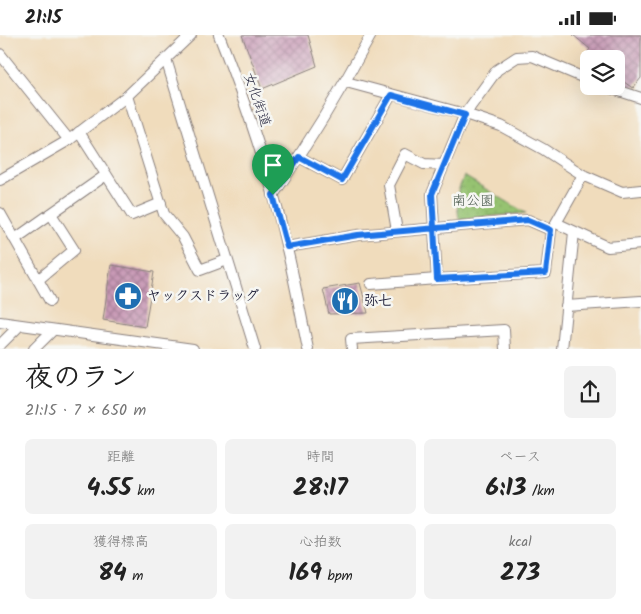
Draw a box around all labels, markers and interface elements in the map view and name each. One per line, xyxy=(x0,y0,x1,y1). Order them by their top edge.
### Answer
text: 21:15 xyxy=(25,3,62,33)
map controls xyxy=(580,50,625,95)
button: layers xyxy=(580,50,625,95)
street label: 女化街道 xyxy=(237,70,277,130)
pin xyxy=(252,144,294,195)
icon: arrive xyxy=(259,151,287,179)
park label: 南公園 xyxy=(452,190,494,212)
pharmacy icon: ヤックスドラッグ xyxy=(113,281,143,311)
place label: ヤックスドラッグ xyxy=(147,285,259,307)
restaurant icon: 弥七 xyxy=(330,286,360,316)
place label: 弥七 xyxy=(364,290,392,312)
text: 夜のラン xyxy=(25,356,137,401)
button: share xyxy=(564,366,616,418)
text: 21:15 · 7 × 650 m xyxy=(25,398,146,423)
text: 距離 xyxy=(107,446,135,468)
text: 時間 xyxy=(306,446,334,468)
text: ペース xyxy=(500,446,541,468)
text: 4.55 xyxy=(87,468,132,508)
text: 28:17 xyxy=(293,468,348,508)
text: 6:13 xyxy=(486,468,526,508)
text: km xyxy=(132,480,155,502)
text: /km xyxy=(526,480,555,502)
text: 獲得標高 xyxy=(93,531,149,553)
text: 心拍数 xyxy=(299,531,341,553)
text: kcal xyxy=(509,531,532,553)
text: 84 xyxy=(98,553,127,593)
text: 169 xyxy=(288,553,322,593)
text: 273 xyxy=(500,553,540,593)
text: m xyxy=(127,565,143,587)
text: bpm xyxy=(322,565,353,587)

